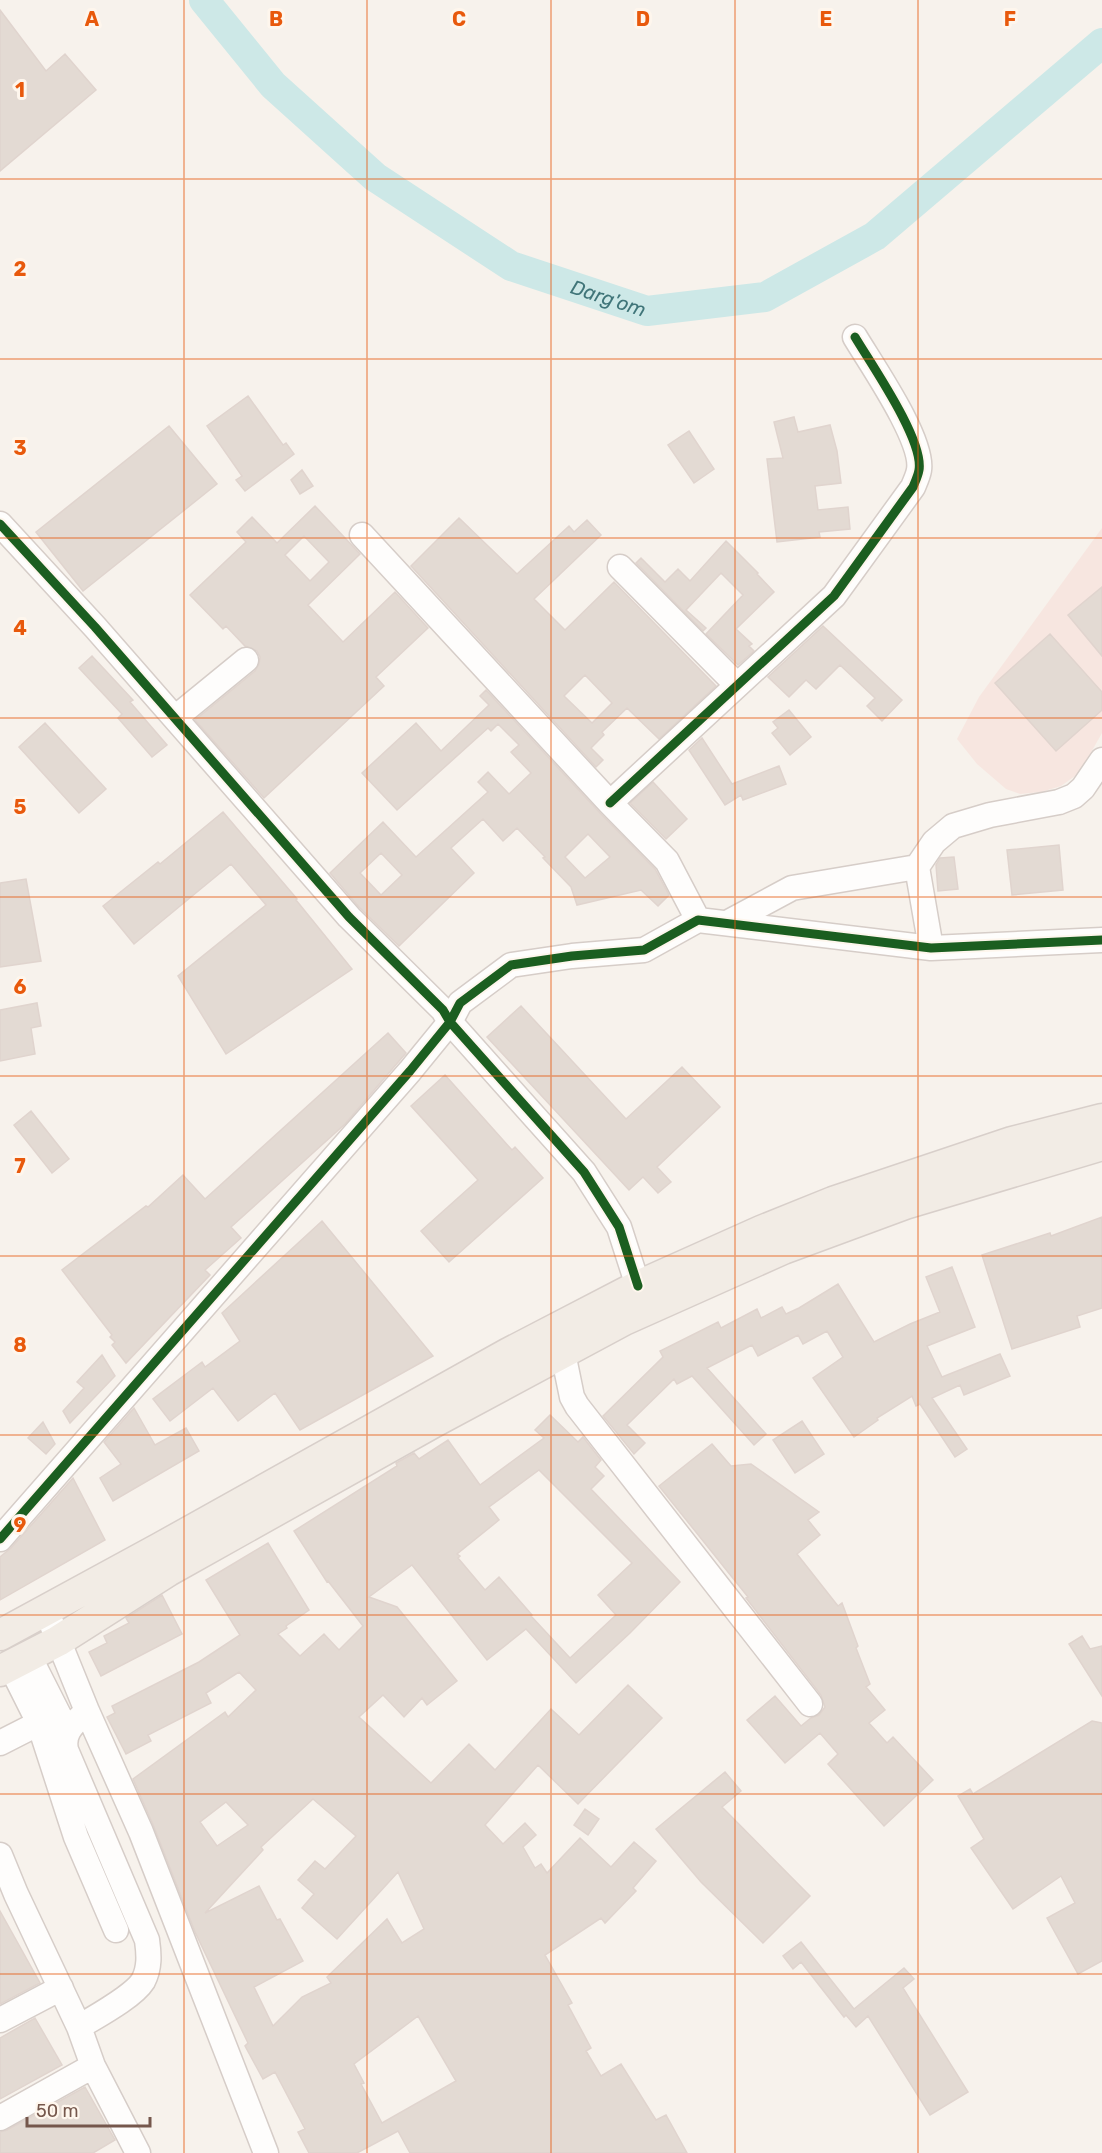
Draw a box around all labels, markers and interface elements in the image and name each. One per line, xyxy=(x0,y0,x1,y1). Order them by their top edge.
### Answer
text: A xyxy=(85,7,100,31)
text: B xyxy=(269,7,283,31)
text: C xyxy=(452,7,466,31)
text: D xyxy=(636,7,650,31)
text: E xyxy=(820,7,832,31)
text: F xyxy=(1004,7,1016,31)
text: 1 xyxy=(15,78,25,102)
text: 2 xyxy=(14,257,27,281)
water label: Darg'om xyxy=(568,275,649,322)
text: 3 xyxy=(13,436,27,460)
text: 4 xyxy=(13,616,27,640)
text: 5 xyxy=(14,795,27,819)
text: 6 xyxy=(13,975,27,999)
text: 7 xyxy=(14,1154,26,1178)
text: 8 xyxy=(13,1333,27,1357)
text: 9 xyxy=(14,1513,27,1537)
scale bar xyxy=(27,2090,150,2128)
text: 50 m xyxy=(36,2100,79,2122)

